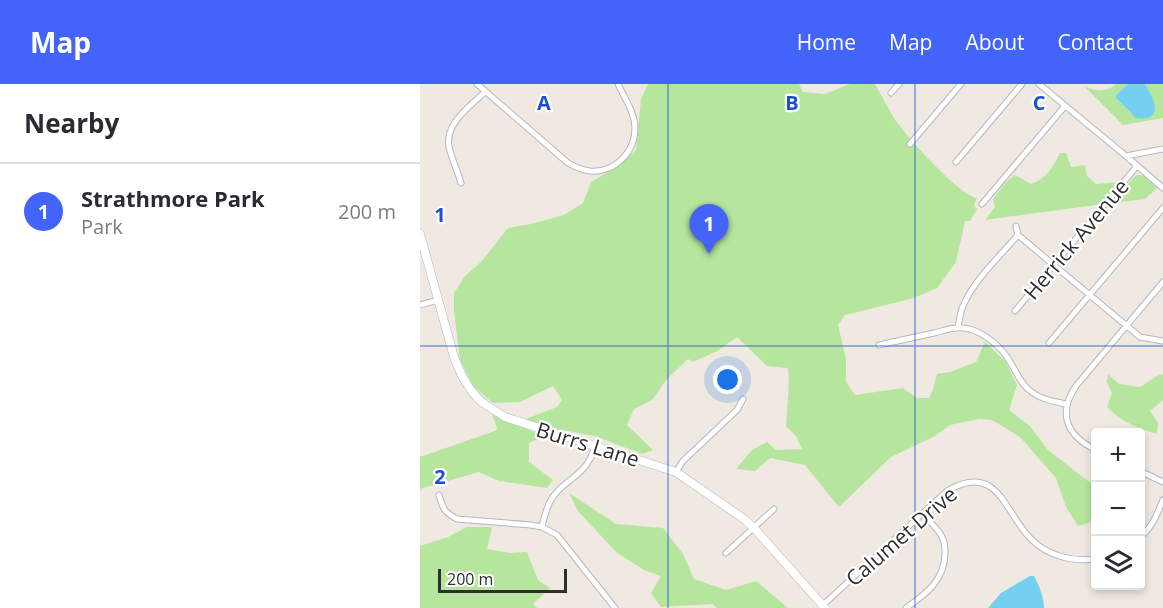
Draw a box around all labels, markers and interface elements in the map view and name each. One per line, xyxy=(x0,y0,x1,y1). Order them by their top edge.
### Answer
text: Map xyxy=(30,23,91,61)
text: Home xyxy=(797,28,856,56)
text: Map xyxy=(889,28,932,56)
text: About xyxy=(965,28,1025,56)
text: Contact xyxy=(1058,28,1133,56)
text: A xyxy=(537,89,551,116)
text: B xyxy=(785,89,799,116)
text: C xyxy=(1033,89,1046,116)
text: Nearby xyxy=(24,105,119,141)
street label: Herrick Avenue xyxy=(1017,173,1135,305)
text: Strathmore Park xyxy=(81,183,265,213)
text: 1 xyxy=(38,198,49,225)
text: 200 m xyxy=(338,198,396,225)
text: 1 xyxy=(434,201,446,228)
pin: 1 xyxy=(690,204,728,254)
text: Park xyxy=(81,213,123,240)
your location xyxy=(713,365,742,394)
street label: Burrs Lane xyxy=(533,415,643,473)
map controls xyxy=(1091,428,1145,590)
button: + xyxy=(1091,428,1145,482)
text: 2 xyxy=(434,463,446,490)
street label: Calumet Drive xyxy=(839,480,963,592)
button: − xyxy=(1091,482,1145,536)
button: layers xyxy=(1091,536,1145,590)
scale bar xyxy=(438,566,567,594)
text: 200 m xyxy=(447,568,493,590)

